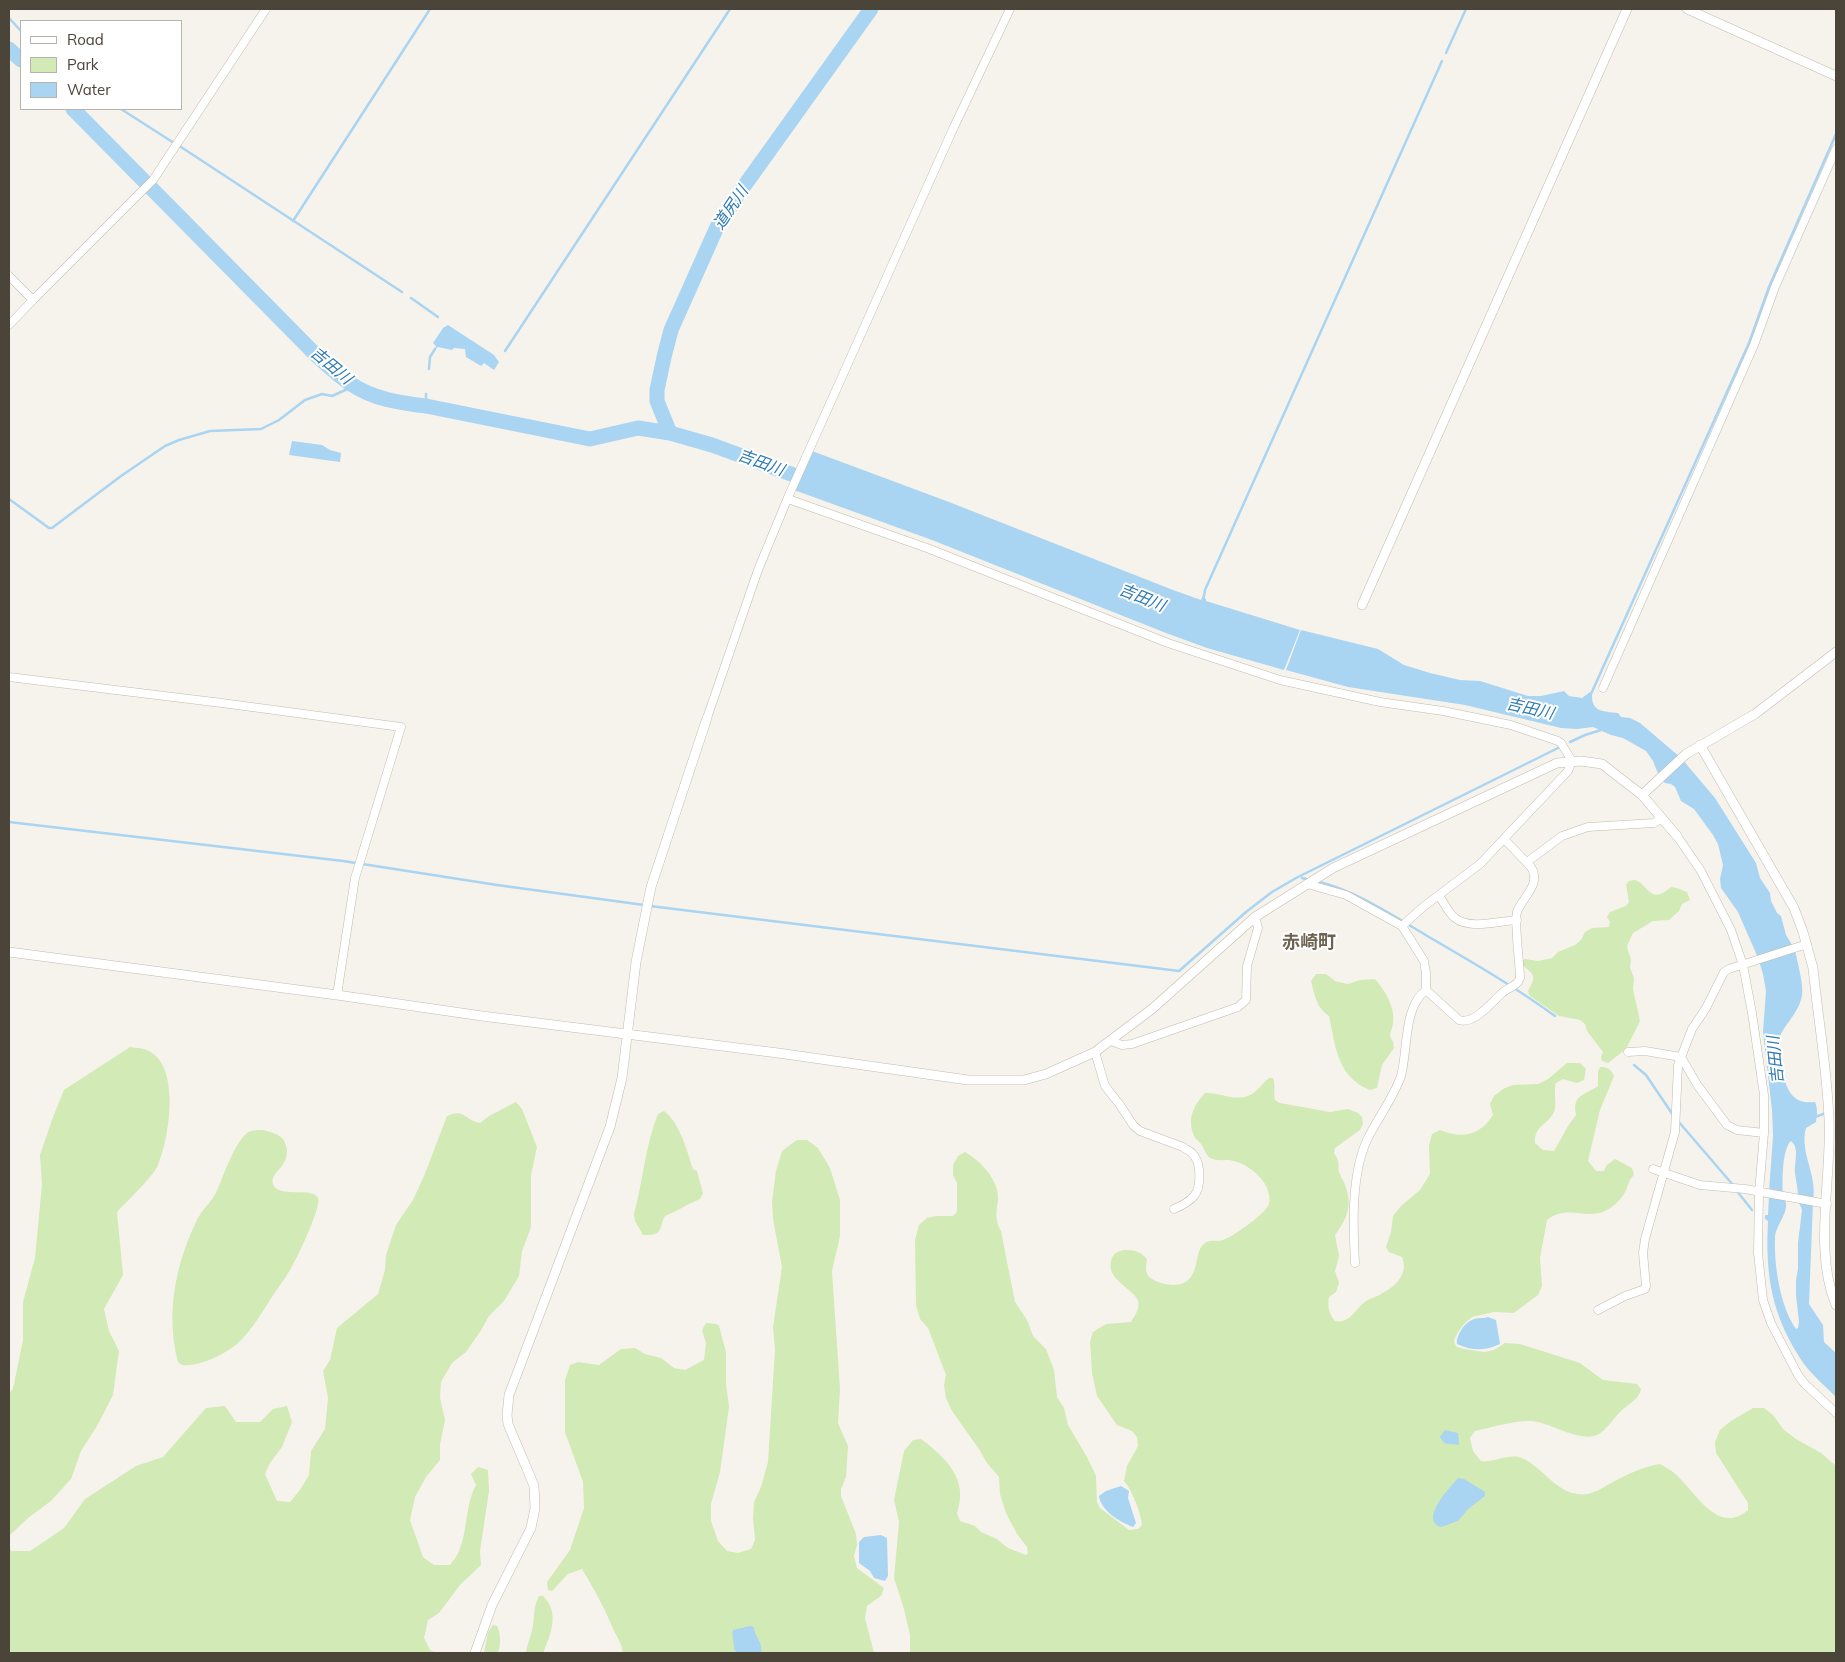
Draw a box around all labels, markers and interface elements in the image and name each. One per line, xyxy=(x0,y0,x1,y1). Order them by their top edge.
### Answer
legend xyxy=(20,20,182,110)
text: Road xyxy=(67,30,104,49)
text: Park xyxy=(67,55,99,74)
text: Water xyxy=(67,80,111,99)
water label: 道尻川 xyxy=(710,183,752,233)
water label: 吉田川 xyxy=(306,343,356,389)
water label: 吉田川 xyxy=(735,446,787,480)
water label: 吉田川 xyxy=(1116,580,1168,616)
water label: 吉田川 xyxy=(1504,694,1556,724)
district label: 赤崎町 xyxy=(1282,932,1336,954)
water label: 吉田川 xyxy=(1764,1035,1788,1085)

